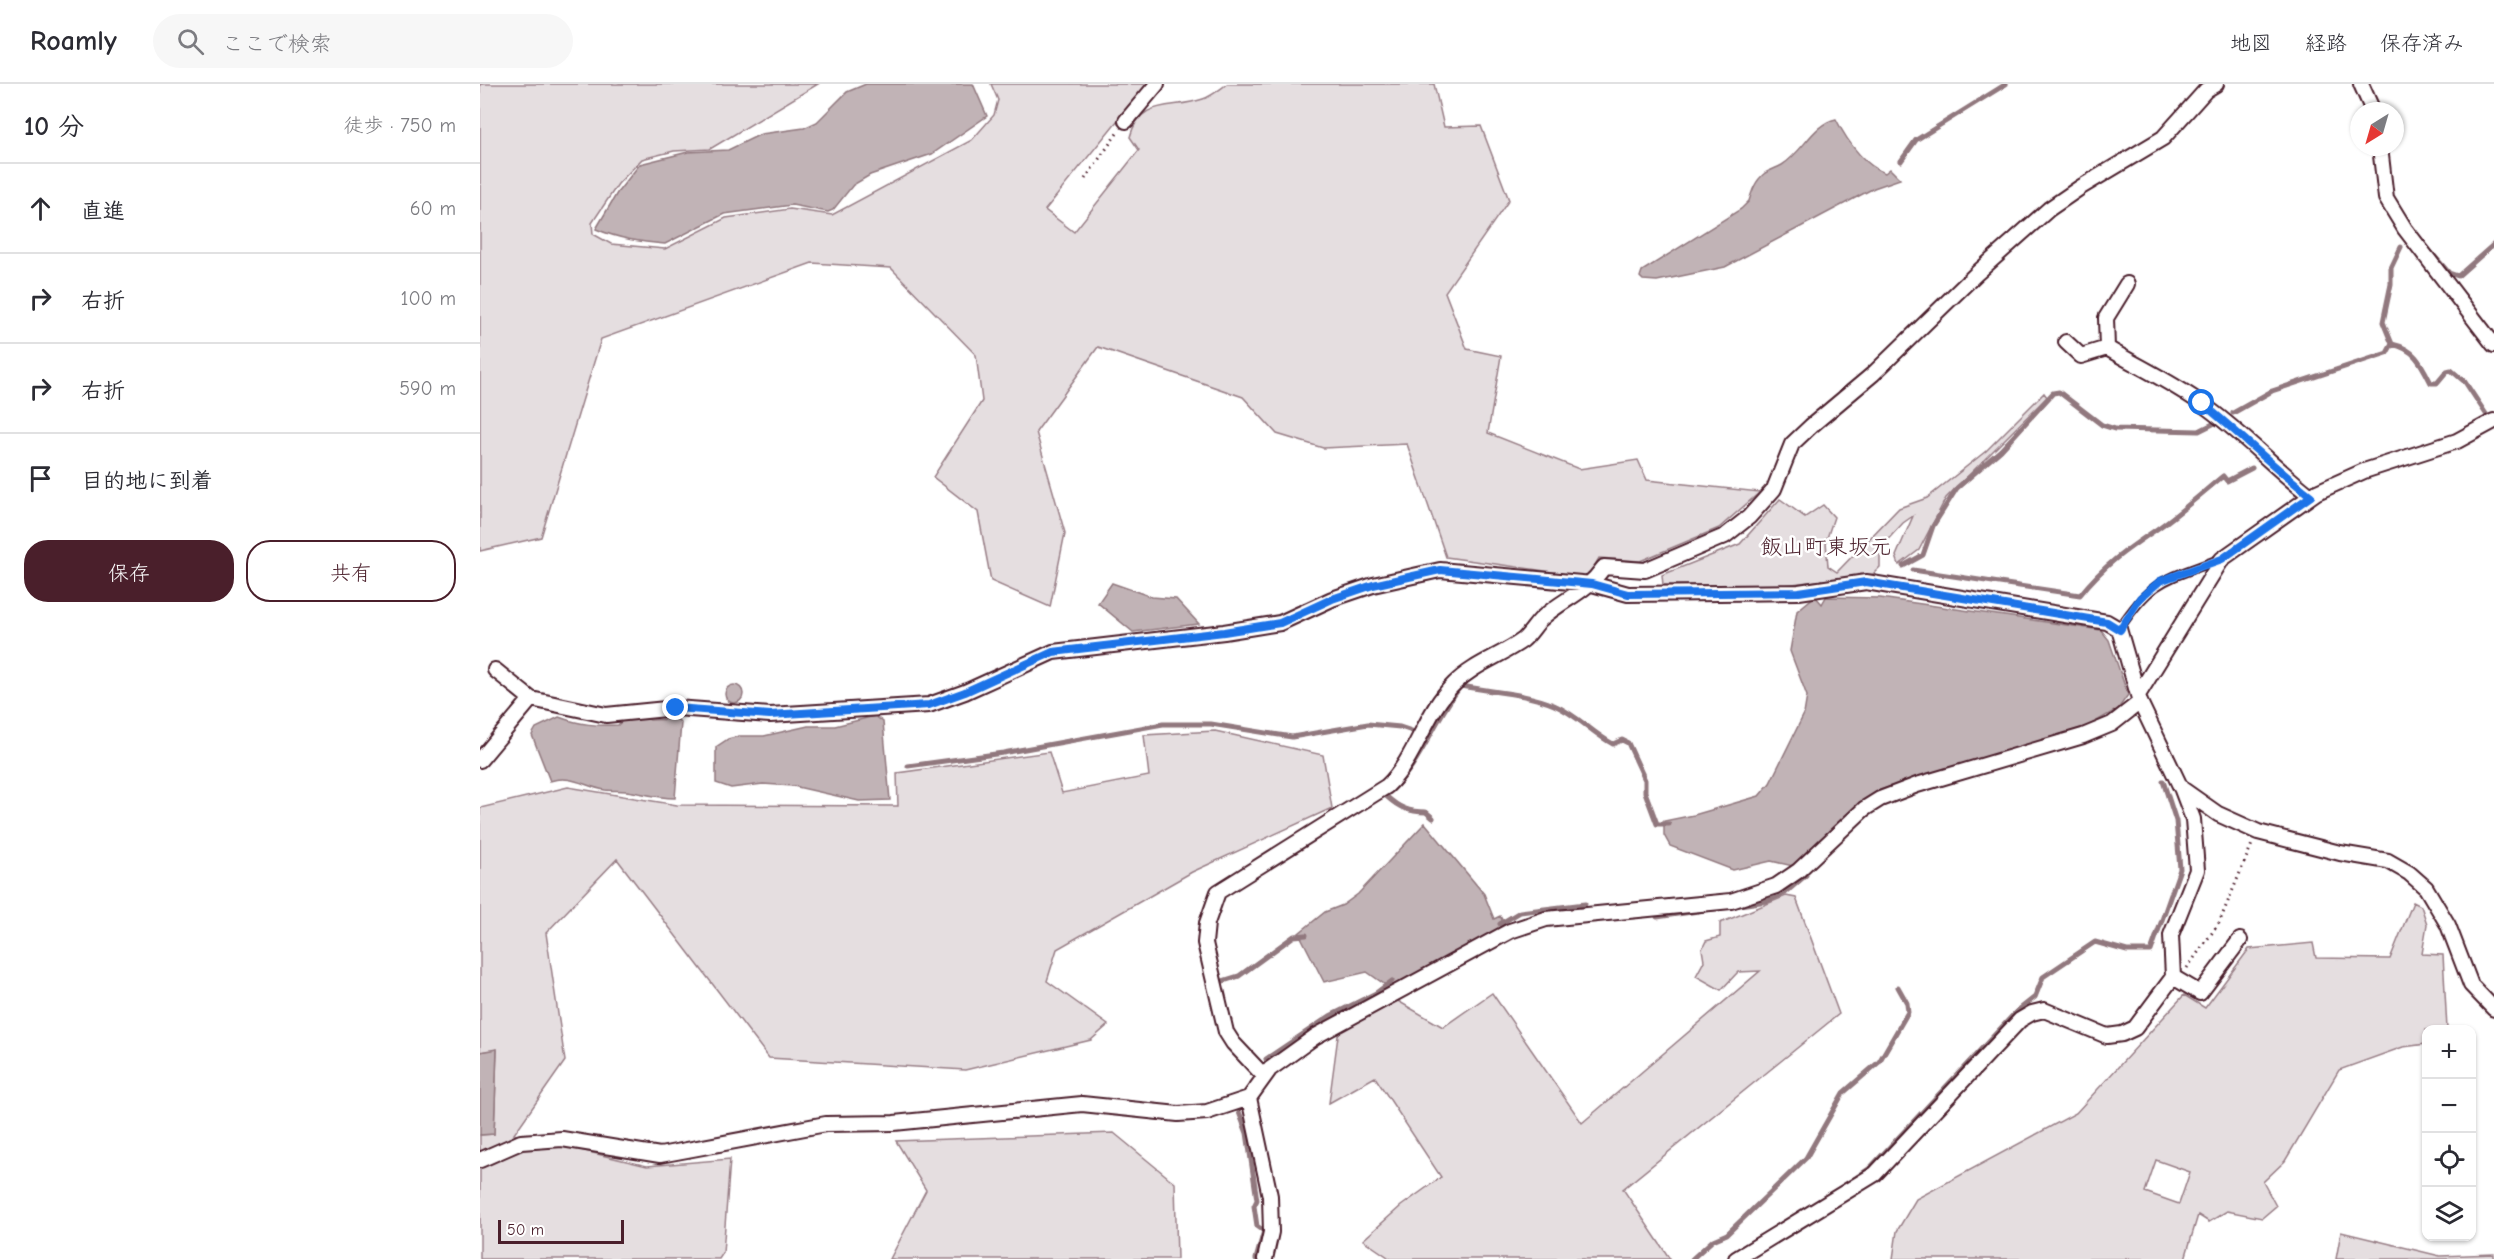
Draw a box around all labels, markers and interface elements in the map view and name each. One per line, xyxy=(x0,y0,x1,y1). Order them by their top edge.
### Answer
search box xyxy=(153,14,573,68)
text: Roamly xyxy=(30,25,117,57)
icon: search xyxy=(174,25,207,58)
text: ここで検索 xyxy=(222,31,332,57)
text: 地図 xyxy=(2230,31,2272,55)
text: 経路 xyxy=(2305,31,2347,55)
text: 保存済み xyxy=(2380,31,2464,55)
north arrow xyxy=(2350,102,2404,156)
text: 10 分 xyxy=(24,112,84,142)
text: 徒歩 · 750 m xyxy=(343,114,456,137)
icon: ahead xyxy=(24,192,57,225)
text: 60 m xyxy=(410,197,456,220)
text: 直進 xyxy=(81,198,125,224)
icon: right xyxy=(24,282,57,315)
text: 100 m xyxy=(401,287,456,310)
text: 右折 xyxy=(81,288,125,314)
icon: right xyxy=(24,372,57,405)
text: 590 m xyxy=(399,377,456,400)
text: 右折 xyxy=(81,378,125,404)
route start xyxy=(2188,389,2214,415)
icon: arrive xyxy=(24,462,57,495)
text: 目的地に到着 xyxy=(81,468,213,494)
district label: 飯山町東坂元 xyxy=(1760,534,1892,560)
button: 保存 xyxy=(24,540,234,602)
button: 共有 xyxy=(246,540,456,602)
route end xyxy=(662,694,688,720)
map controls xyxy=(2422,1025,2476,1241)
button: + xyxy=(2422,1025,2476,1079)
button: − xyxy=(2422,1079,2476,1133)
button: locate xyxy=(2422,1133,2476,1187)
button: layers xyxy=(2422,1187,2476,1241)
scale bar xyxy=(498,1217,624,1244)
text: 50 m xyxy=(507,1221,544,1239)

